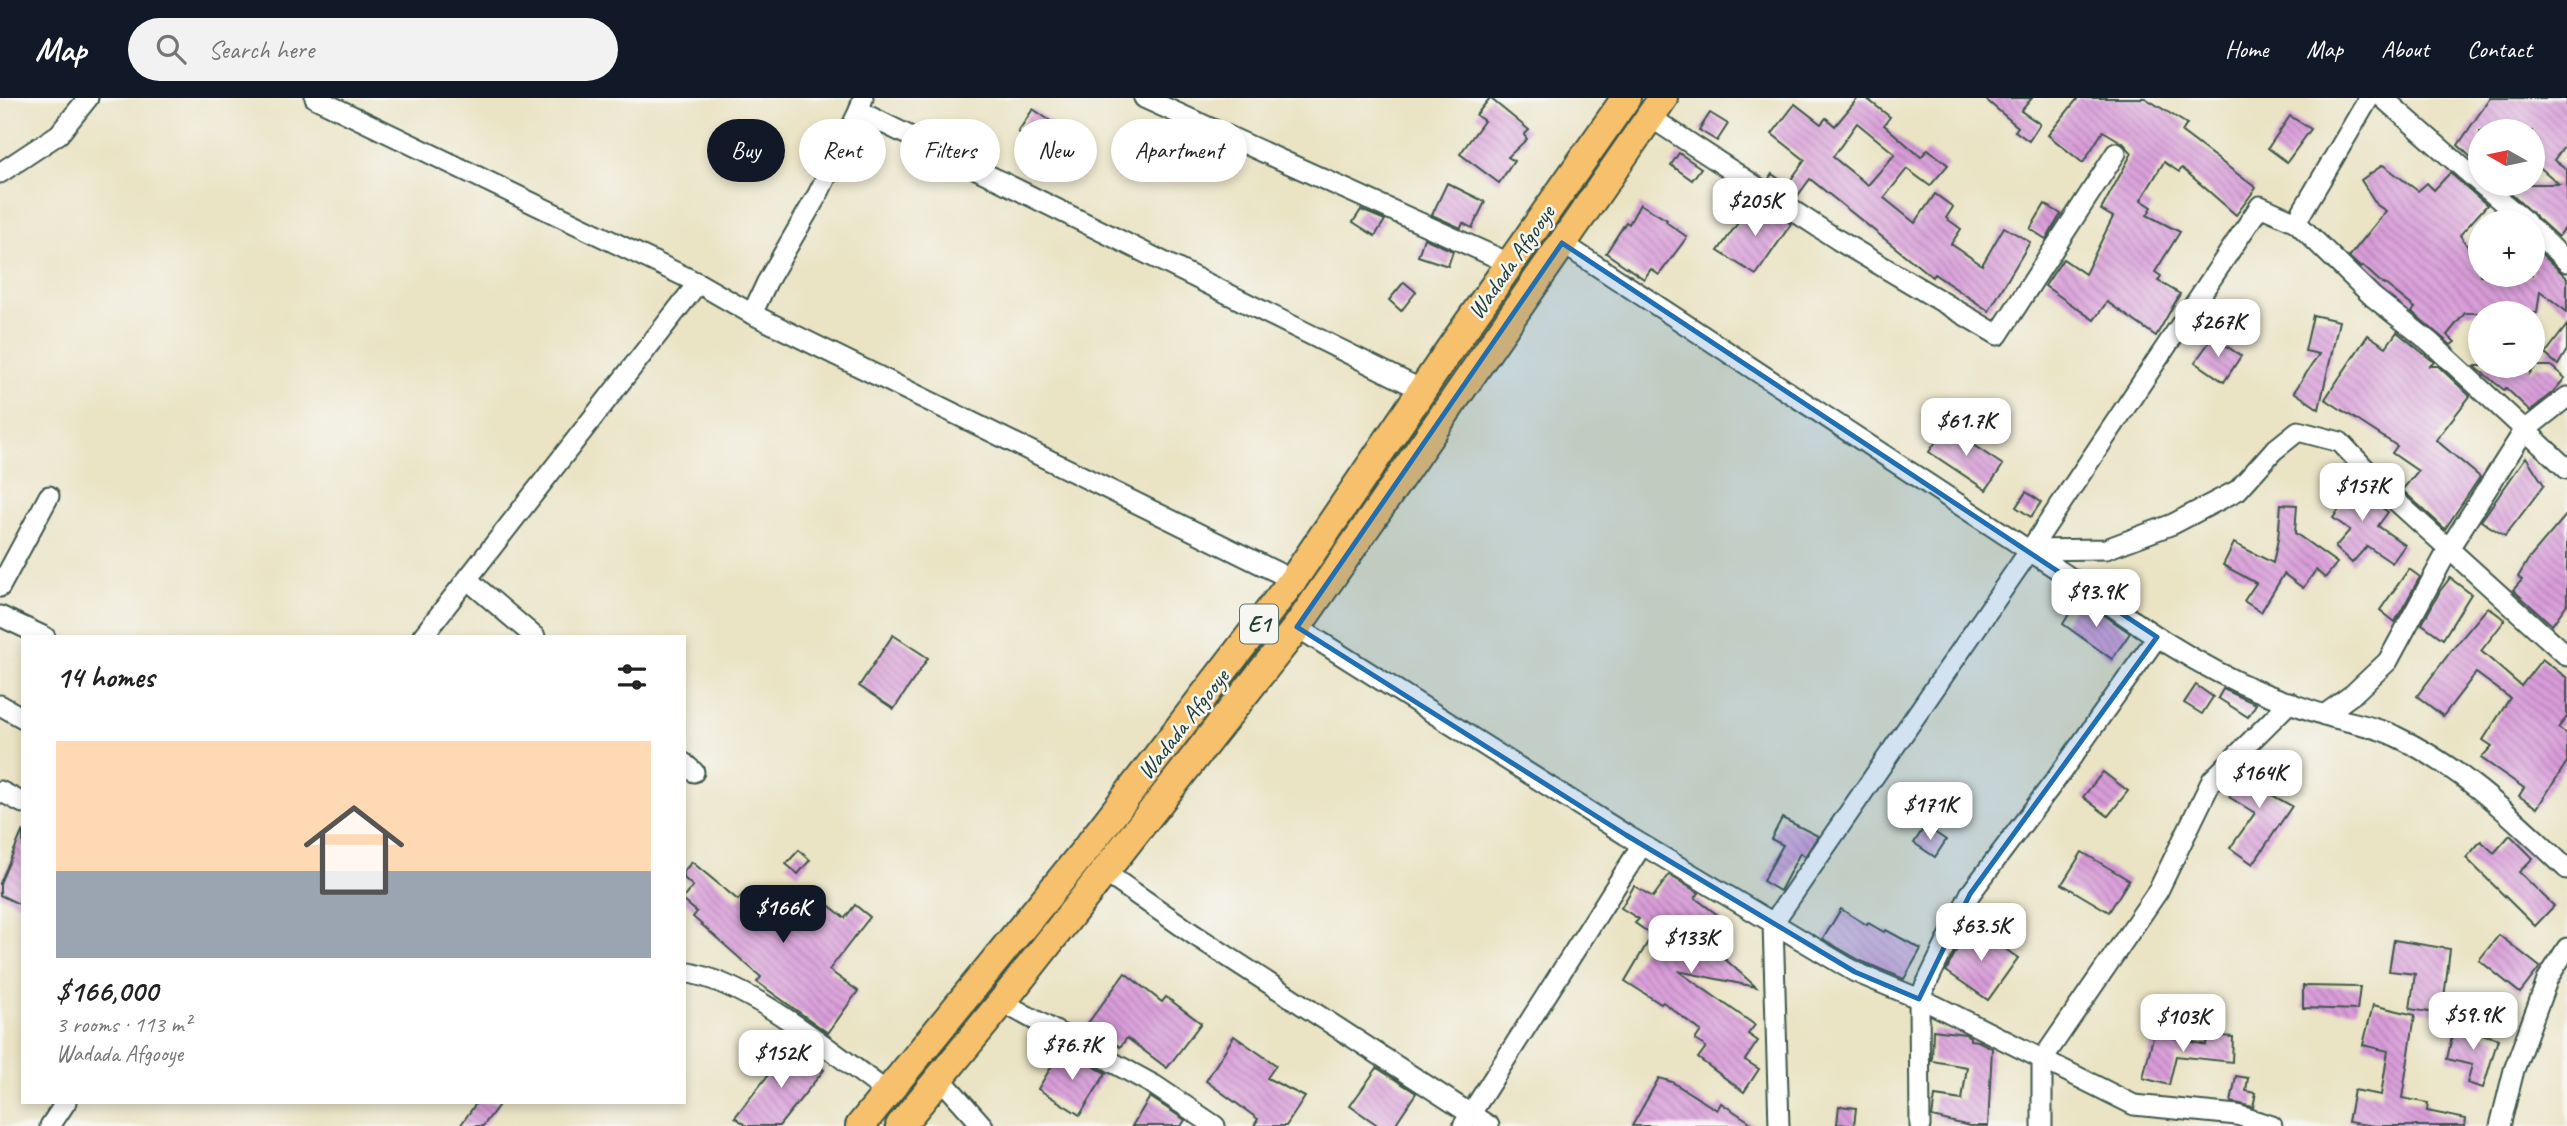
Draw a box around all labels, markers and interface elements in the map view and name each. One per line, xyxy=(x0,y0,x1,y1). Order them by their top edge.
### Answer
search box xyxy=(128,18,618,81)
text: Map xyxy=(35,28,86,70)
icon: search xyxy=(152,30,190,68)
text: Search here xyxy=(208,33,314,66)
text: Home xyxy=(2225,34,2268,64)
text: Map xyxy=(2306,34,2343,64)
text: About xyxy=(2381,34,2429,64)
text: Contact xyxy=(2467,34,2532,64)
chip: Buy xyxy=(707,119,785,182)
chip: Rent xyxy=(799,119,886,182)
chip: Filters xyxy=(900,119,1000,182)
chip: New xyxy=(1014,119,1097,182)
chip: Apartment xyxy=(1111,119,1247,182)
north arrow xyxy=(2468,119,2544,196)
map controls xyxy=(2468,119,2545,378)
pin: $205K xyxy=(1706,178,1804,238)
text: $205K xyxy=(1729,186,1781,215)
street label: Wadada Afgooye xyxy=(1461,197,1563,325)
button: + xyxy=(2468,210,2545,287)
pin: $267K xyxy=(2169,300,2267,359)
button: − xyxy=(2468,301,2545,378)
text: $267K xyxy=(2191,307,2245,336)
pin: $61.7K xyxy=(1909,398,2023,458)
text: $61.7K xyxy=(1937,406,1995,435)
pin: $157K xyxy=(2313,464,2411,523)
text: $157K xyxy=(2336,471,2388,500)
pin: $93.9K xyxy=(2039,570,2153,629)
text: $93.9K xyxy=(2067,577,2125,606)
road number: E1 xyxy=(1240,604,1278,644)
text: 14 homes xyxy=(56,658,154,696)
icon: filters xyxy=(613,658,651,696)
street label: Wadada Afgooye xyxy=(1130,661,1237,785)
pin: $164K xyxy=(2210,750,2308,810)
text: $164K xyxy=(2232,758,2286,787)
pin: $171K xyxy=(1881,782,1979,842)
icon: home xyxy=(291,787,417,913)
text: $171K xyxy=(1904,790,1957,819)
pin: $166K xyxy=(734,886,832,945)
text: $166K xyxy=(756,893,810,922)
pin: $63.5K xyxy=(1924,904,2038,963)
text: $63.5K xyxy=(1952,911,2010,940)
pin: $133K xyxy=(1642,916,1740,975)
text: $133K xyxy=(1664,923,1718,952)
text: $166,000 xyxy=(56,972,158,1010)
pin: $59.9K xyxy=(2416,992,2530,1052)
pin: $103K xyxy=(2134,995,2232,1054)
text: $59.9K xyxy=(2445,1000,2501,1029)
text: $103K xyxy=(2156,1002,2210,1031)
text: 3 rooms · 113 m² xyxy=(56,1010,191,1039)
pin: $76.7K xyxy=(1015,1023,1129,1082)
pin: $152K xyxy=(732,1030,830,1090)
text: $76.7K xyxy=(1043,1030,1101,1059)
text: $152K xyxy=(755,1038,807,1067)
text: Wadada Afgooye xyxy=(56,1039,183,1068)

